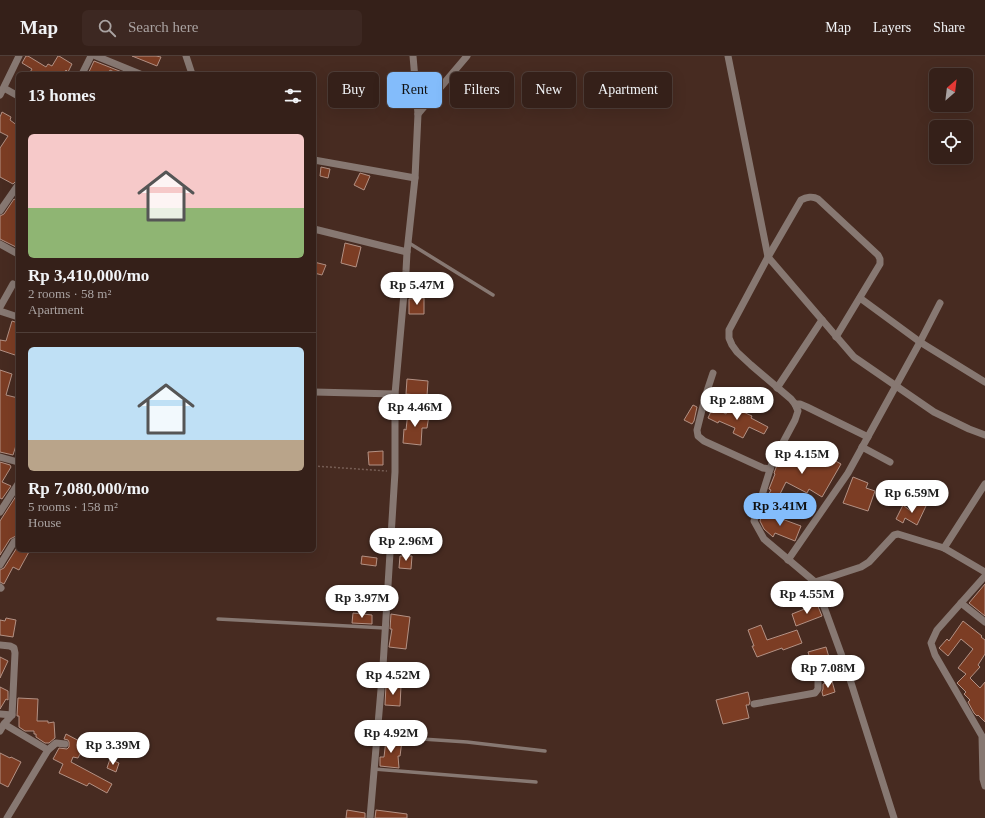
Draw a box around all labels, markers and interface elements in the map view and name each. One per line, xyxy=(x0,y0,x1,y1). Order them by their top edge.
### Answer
search box xyxy=(82,10,362,46)
text: Map xyxy=(20,17,58,38)
icon: search xyxy=(96,17,118,39)
text: Search here xyxy=(128,19,198,35)
text: Map xyxy=(825,20,851,35)
text: Layers xyxy=(873,20,911,35)
text: Share xyxy=(933,20,965,35)
north arrow xyxy=(929,68,973,112)
map controls xyxy=(929,68,973,164)
chip: Buy xyxy=(328,72,379,108)
chip: Rent xyxy=(387,72,442,108)
chip: Filters xyxy=(450,72,514,108)
chip: New xyxy=(522,72,576,108)
chip: Apartment xyxy=(584,72,672,108)
icon: filters xyxy=(282,85,304,107)
text: 13 homes xyxy=(28,86,96,105)
button: locate xyxy=(929,120,973,164)
icon: home xyxy=(130,160,202,232)
text: Rp 3,410,000/mo xyxy=(28,266,149,285)
pin: Rp 5.47M xyxy=(376,272,458,306)
text: Rp 5.47M xyxy=(390,277,444,292)
text: 2 rooms · 58 m² xyxy=(28,286,111,301)
text: Apartment xyxy=(28,302,84,317)
icon: home xyxy=(130,373,202,445)
pin: Rp 2.88M xyxy=(696,387,778,421)
text: Rp 2.88M xyxy=(710,392,764,407)
pin: Rp 4.46M xyxy=(374,394,456,428)
text: Rp 4.46M xyxy=(388,399,442,414)
pin: Rp 4.15M xyxy=(761,441,843,475)
text: Rp 4.15M xyxy=(775,446,829,461)
text: Rp 7,080,000/mo xyxy=(28,479,149,498)
pin: Rp 6.59M xyxy=(871,480,953,514)
text: Rp 6.59M xyxy=(885,485,939,500)
pin: Rp 3.41M xyxy=(739,493,821,527)
text: Rp 3.41M xyxy=(753,498,807,513)
text: 5 rooms · 158 m² xyxy=(28,499,118,514)
text: House xyxy=(28,515,61,530)
pin: Rp 2.96M xyxy=(365,528,447,562)
text: Rp 2.96M xyxy=(379,533,433,548)
pin: Rp 4.55M xyxy=(766,581,848,615)
pin: Rp 3.97M xyxy=(321,585,403,619)
text: Rp 4.55M xyxy=(780,586,834,601)
text: Rp 3.97M xyxy=(335,590,389,605)
pin: Rp 7.08M xyxy=(787,655,869,689)
text: Rp 7.08M xyxy=(801,660,855,675)
pin: Rp 4.52M xyxy=(352,662,434,696)
text: Rp 4.52M xyxy=(366,667,420,682)
pin: Rp 4.92M xyxy=(350,720,432,754)
text: Rp 4.92M xyxy=(364,725,418,740)
pin: Rp 3.39M xyxy=(72,732,154,766)
text: Rp 3.39M xyxy=(86,737,140,752)

